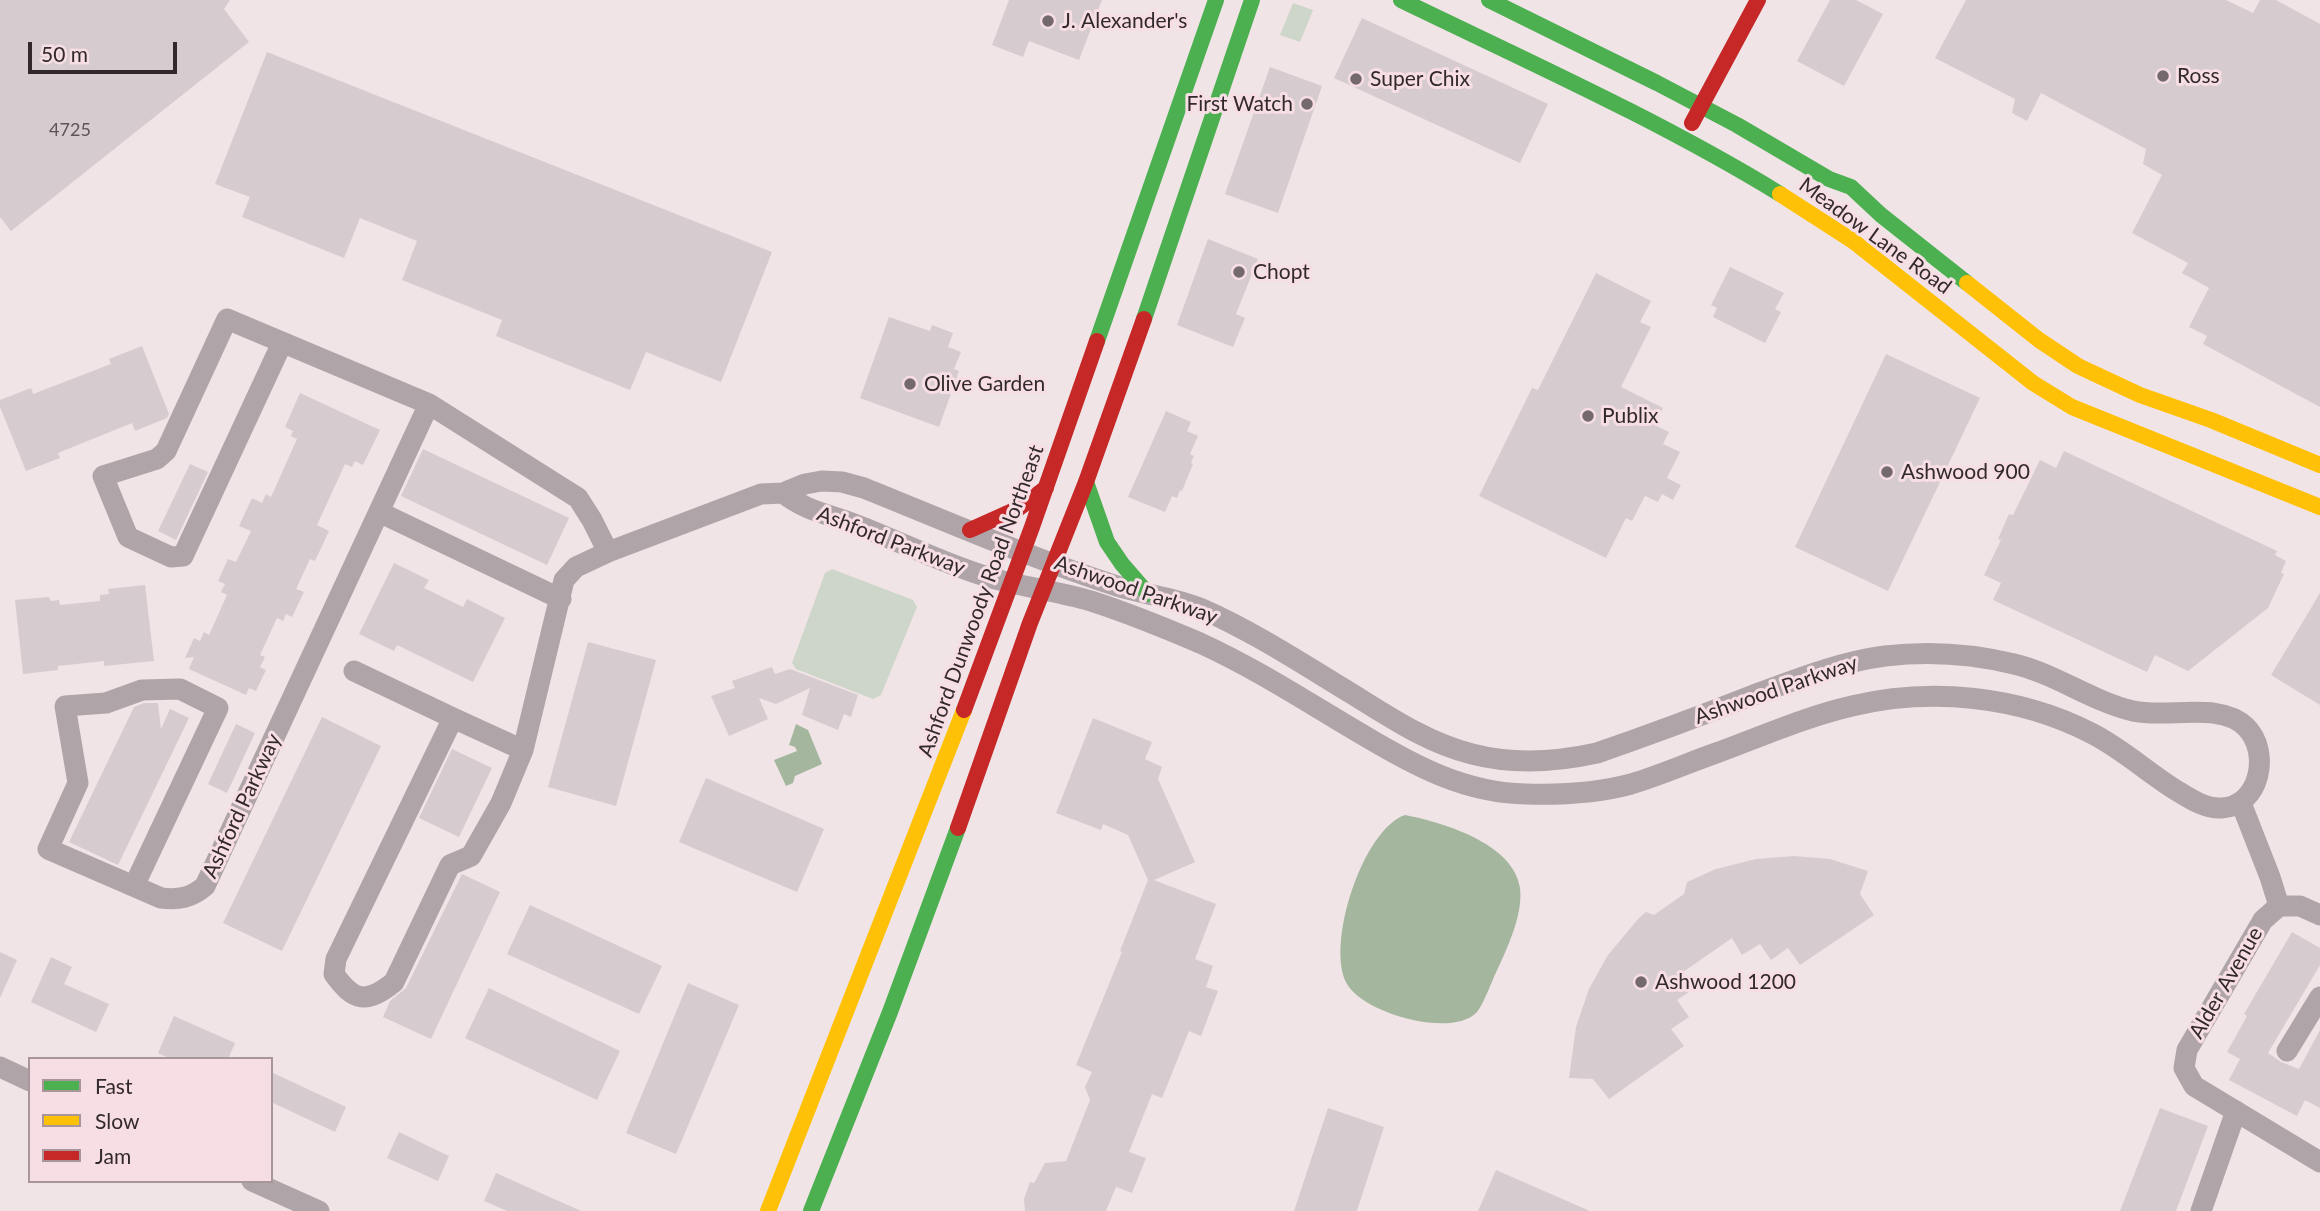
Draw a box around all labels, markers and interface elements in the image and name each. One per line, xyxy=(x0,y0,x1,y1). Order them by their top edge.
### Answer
place label: J. Alexander's xyxy=(1062,8,1187,34)
marker: J. Alexander's xyxy=(1040,13,1056,29)
scale bar xyxy=(32,28,180,72)
text: 50 m xyxy=(41,41,88,66)
place label: Ross xyxy=(2177,63,2220,89)
place label: Super Chix xyxy=(1370,66,1470,92)
marker: Ross xyxy=(2155,68,2171,84)
marker: Super Chix xyxy=(1348,71,1364,87)
place label: First Watch xyxy=(1186,91,1293,117)
marker: First Watch xyxy=(1299,96,1315,112)
house number: 4725 xyxy=(49,119,91,141)
street label: Meadow Lane Road xyxy=(1794,172,1956,300)
place label: Chopt xyxy=(1253,259,1310,285)
marker: Chopt xyxy=(1231,264,1247,280)
place label: Olive Garden xyxy=(924,371,1045,397)
marker: Olive Garden xyxy=(902,376,918,392)
place label: Publix xyxy=(1602,403,1658,429)
marker: Publix xyxy=(1580,408,1596,424)
street label: Ashford Dunwoody Road Northeast xyxy=(913,442,1049,760)
place label: Ashwood 900 xyxy=(1901,459,2030,485)
marker: Ashwood 900 xyxy=(1879,464,1895,480)
street label: Ashford Parkway xyxy=(813,501,969,581)
street label: Ashwood Parkway xyxy=(1051,550,1221,630)
street label: Ashwood Parkway xyxy=(1691,650,1861,730)
street label: Ashford Parkway xyxy=(197,730,287,882)
street label: Alder Avenue xyxy=(2184,923,2268,1043)
place label: Ashwood 1200 xyxy=(1655,969,1796,995)
marker: Ashwood 1200 xyxy=(1633,974,1649,990)
legend xyxy=(28,1057,273,1183)
text: Fast xyxy=(95,1073,132,1098)
text: Slow xyxy=(95,1108,139,1133)
text: Jam xyxy=(95,1143,131,1168)

